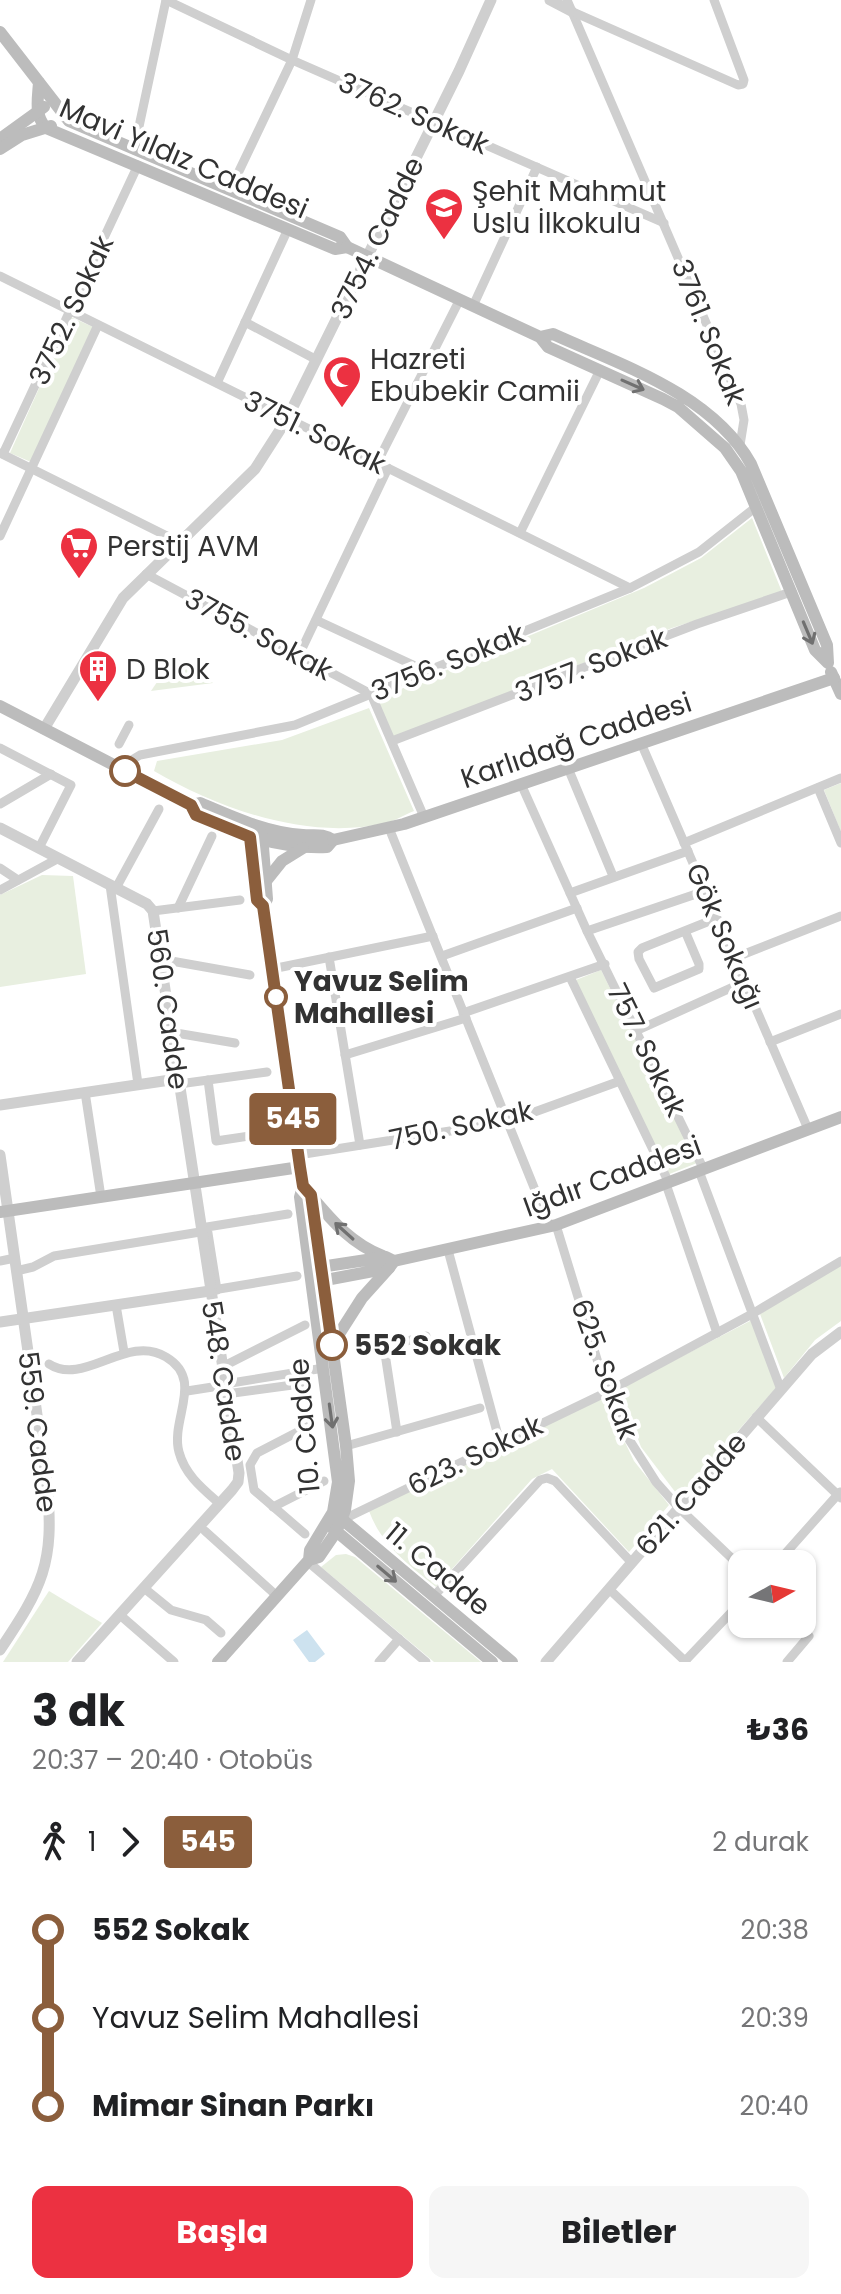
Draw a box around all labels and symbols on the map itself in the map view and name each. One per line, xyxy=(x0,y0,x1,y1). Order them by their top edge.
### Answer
street label: 3762. Sokak xyxy=(332,63,496,164)
street label: Mavi Yıldız Caddesi xyxy=(54,88,314,228)
street label: 3754. Cadde xyxy=(321,151,434,326)
place label: Şehit Mahmut Uslu İlkokulu xyxy=(472,172,666,243)
school or university icon: Şehit Mahmut Uslu İlkokulu xyxy=(423,186,465,241)
street label: 3752. Sokak xyxy=(20,229,123,391)
street label: 3761. Sokak xyxy=(662,253,756,411)
place label: Hazreti Ebubekir Camii xyxy=(370,340,580,411)
mosque icon: Hazreti Ebubekir Camii xyxy=(321,354,363,409)
one-way arrow xyxy=(620,378,644,393)
street label: 3751. Sokak xyxy=(237,381,393,484)
supermarket icon: Perstij AVM xyxy=(58,525,100,580)
place label: Perstij AVM xyxy=(107,527,259,566)
street label: 3755. Sokak xyxy=(178,579,340,690)
street label: 3756. Sokak xyxy=(365,614,531,711)
street label: 3757. Sokak xyxy=(509,618,673,712)
one-way arrow xyxy=(802,620,817,645)
building icon: D Blok xyxy=(77,648,119,703)
place label: D Blok xyxy=(126,650,210,689)
street label: Karlıdağ Caddesi xyxy=(456,683,697,798)
unlabelled marker xyxy=(110,756,140,786)
street label: Gök Sokağı xyxy=(676,857,773,1015)
street label: 560. Cadde xyxy=(137,926,198,1092)
place label: Yavuz Selim Mahallesi xyxy=(294,962,469,1033)
street label: 757. Sokak xyxy=(598,977,696,1124)
marker: Yavuz Selim Mahallesi xyxy=(265,986,287,1008)
street label: 750. Sokak xyxy=(386,1091,537,1160)
line badge: 545 xyxy=(247,1093,339,1145)
street label: Iğdır Caddesi xyxy=(518,1126,707,1227)
one-way arrow xyxy=(335,1223,355,1241)
street label: 625. Sokak xyxy=(561,1293,648,1445)
street label: 548. Cadde xyxy=(192,1298,255,1464)
place label: 552 Sokak xyxy=(354,1326,502,1365)
marker: 552 Sokak xyxy=(317,1330,347,1360)
street label: 559. Cadde xyxy=(8,1349,67,1515)
street label: 10. Cadde xyxy=(279,1357,330,1495)
one-way arrow xyxy=(324,1403,339,1428)
street label: 623. Sokak xyxy=(401,1406,550,1505)
street label: 621. Cadde xyxy=(627,1424,756,1564)
street label: 11. Cadde xyxy=(376,1514,499,1625)
north arrow xyxy=(728,1550,816,1638)
one-way arrow xyxy=(377,1565,397,1583)

